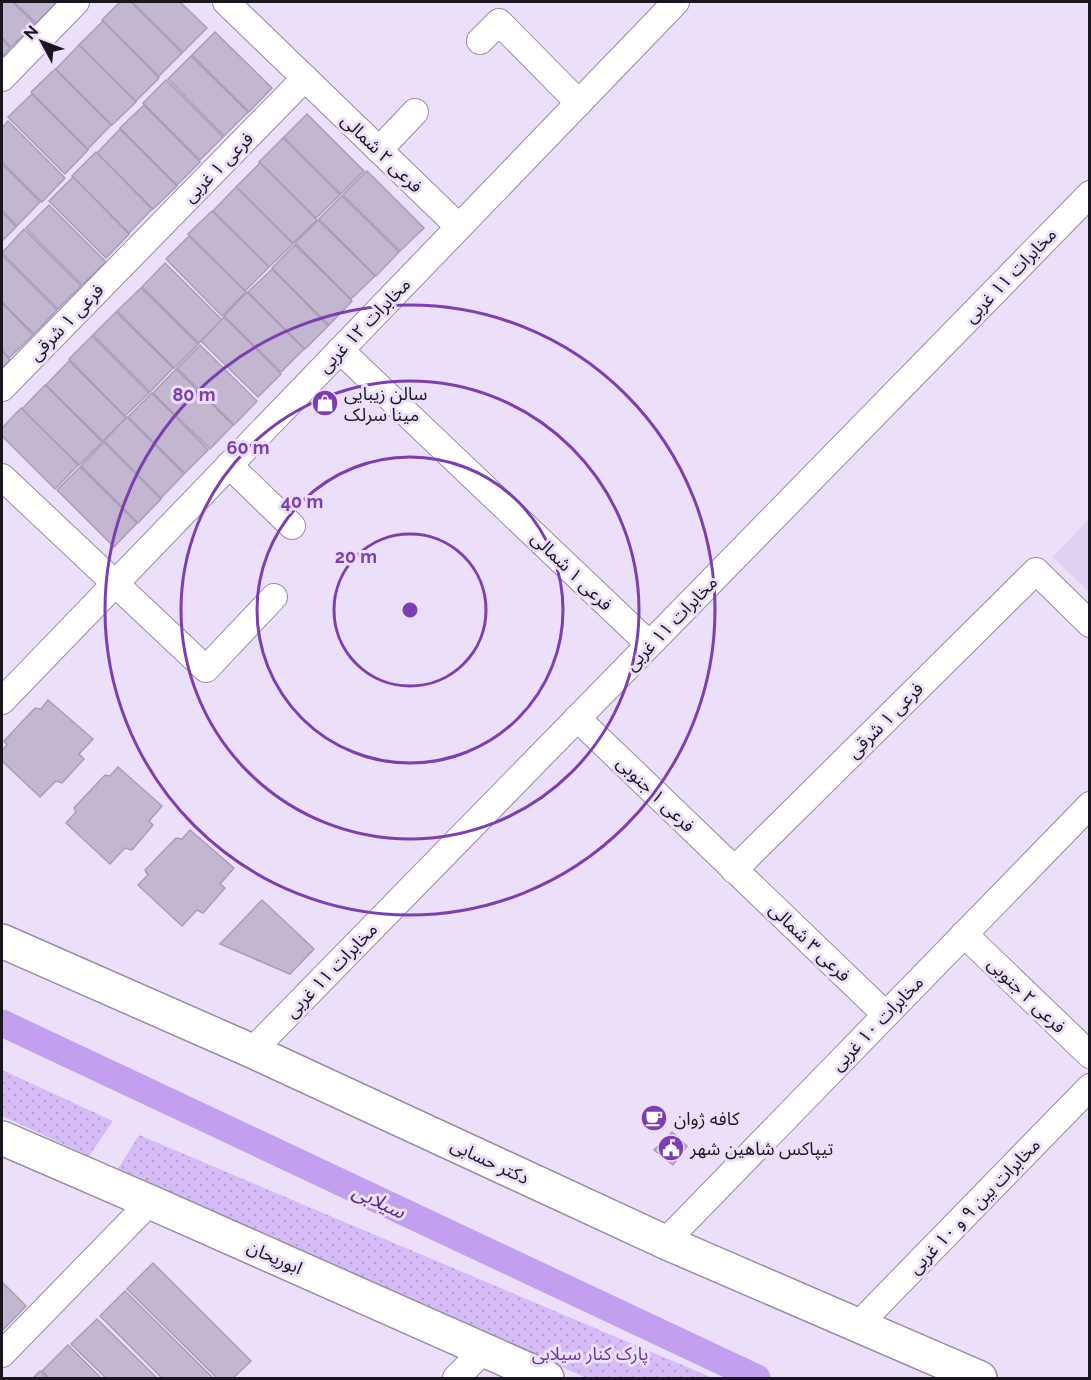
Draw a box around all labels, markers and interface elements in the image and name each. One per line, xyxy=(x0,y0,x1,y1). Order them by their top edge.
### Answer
north arrow xyxy=(12,12,72,72)
text: N xyxy=(20,22,42,43)
street label: فرعی ۲ شمالی xyxy=(337,109,427,197)
street label: فرعی ۱ غربی xyxy=(179,128,258,207)
street label: مخابرات ۱۱ غربی xyxy=(960,223,1061,327)
street label: مخابرات ۱۲ غربی xyxy=(314,273,415,377)
street label: فرعی ۱ شرقی xyxy=(24,279,108,365)
place label: سالن زیبایی مینا سرلک xyxy=(344,383,427,426)
text: 80 m xyxy=(172,384,216,405)
shop icon: سالن زیبایی مینا سرلک xyxy=(310,388,340,418)
text: 60 m xyxy=(226,437,270,458)
text: 40 m xyxy=(281,491,323,512)
street label: فرعی ۱ شمالی xyxy=(527,527,617,615)
text: 20 m xyxy=(335,546,377,567)
street label: مخابرات ۱۱ غربی xyxy=(621,571,722,675)
centre of rings xyxy=(400,600,420,620)
street label: فرعی ۱ شرقی xyxy=(843,678,928,763)
street label: فرعی ۱ جنوبی xyxy=(612,752,699,837)
street label: فرعی ۳ شمالی xyxy=(765,898,855,986)
street label: مخابرات ۱۱ غربی xyxy=(281,918,382,1022)
street label: فرعی ۲ جنوبی xyxy=(983,953,1070,1038)
street label: مخابرات ۱۰ غربی xyxy=(827,971,928,1075)
cafe icon: کافه ژوان xyxy=(639,1103,669,1133)
place label: کافه ژوان xyxy=(674,1108,740,1130)
public building icon: تیپاکس شاهین شهر xyxy=(656,1133,686,1163)
street label: دکتر حسابی xyxy=(447,1134,532,1189)
street label: مخابرات بین ۹ و ۱۰ غربی xyxy=(904,1134,1045,1279)
place label: تیپاکس شاهین شهر xyxy=(689,1138,833,1160)
water label: سیلابی xyxy=(349,1178,409,1224)
street label: ابوریحان xyxy=(244,1236,306,1279)
park label: پارک کنار سیلابی xyxy=(532,1343,648,1365)

